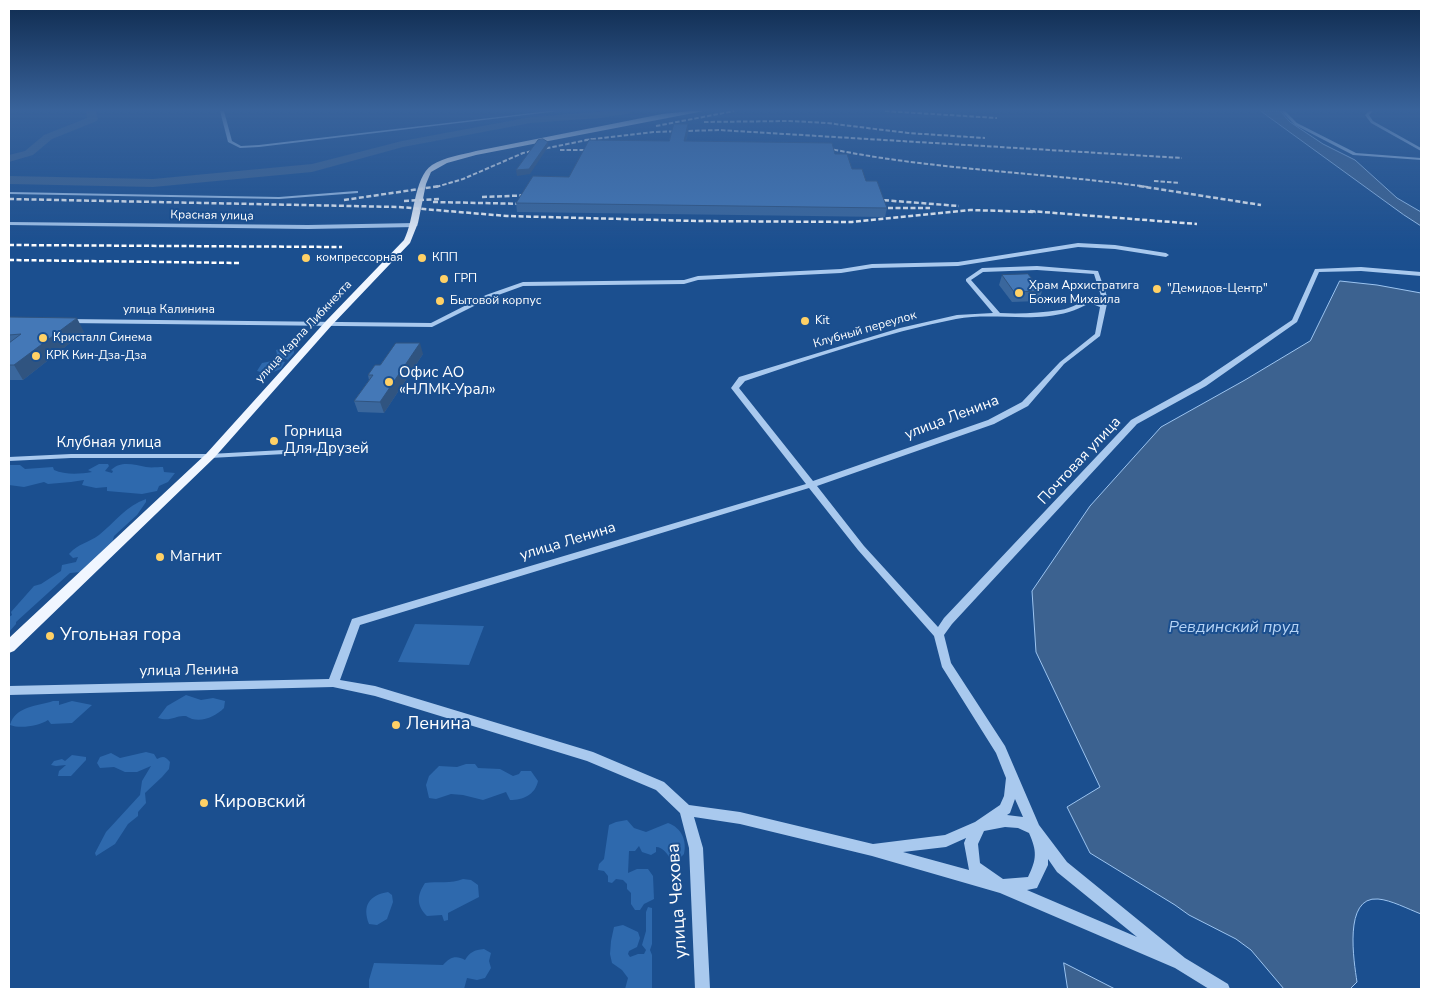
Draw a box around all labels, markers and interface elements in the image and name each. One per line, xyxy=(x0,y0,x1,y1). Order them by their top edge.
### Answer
street label: Красная улица xyxy=(170,208,254,224)
place label: компрессорная xyxy=(316,251,403,265)
place label: КПП xyxy=(432,251,458,265)
marker: компрессорная xyxy=(300,252,312,264)
marker: КПП xyxy=(416,252,428,264)
place label: ГРП xyxy=(454,272,477,286)
marker: ГРП xyxy=(438,273,450,285)
street label: улица Карла Либкнехта xyxy=(253,278,355,386)
place label: Храм Архистратига Божия Михаила xyxy=(1029,279,1139,307)
place label: "Демидов-Центр" xyxy=(1167,282,1268,296)
marker: "Демидов-Центр" xyxy=(1151,283,1163,295)
marker: Храм Архистратига Божия Михаила xyxy=(1013,287,1025,299)
place label: Бытовой корпус xyxy=(450,294,541,308)
marker: Бытовой корпус xyxy=(434,295,446,307)
street label: улица Калинина xyxy=(123,303,215,317)
street label: Клубный переулок xyxy=(812,308,918,352)
place label: Kit xyxy=(815,314,829,328)
marker: Kit xyxy=(799,315,811,327)
place label: Кристалл Синема xyxy=(53,331,152,345)
marker: Кристалл Синема xyxy=(37,332,49,344)
place label: КРК Кин-Дза-Дза xyxy=(46,349,147,363)
marker: КРК Кин-Дза-Дза xyxy=(30,350,42,362)
place label: Офис АО «НЛМК-Урал» xyxy=(399,364,496,399)
marker: Офис АО «НЛМК-Урал» xyxy=(383,376,395,388)
street label: улица Ленина xyxy=(902,392,1002,444)
street label: Почтовая улица xyxy=(1035,413,1125,509)
place label: Горница Для Друзей xyxy=(284,423,369,458)
street label: Клубная улица xyxy=(56,434,162,452)
marker: Горница Для Друзей xyxy=(268,435,280,447)
street label: улица Ленина xyxy=(518,519,618,565)
place label: Магнит xyxy=(170,548,222,566)
marker: Магнит xyxy=(154,551,166,563)
water label: Ревдинский пруд xyxy=(1169,618,1299,638)
place label: Угольная гора xyxy=(60,625,181,647)
marker: Угольная гора xyxy=(44,630,56,642)
street label: улица Ленина xyxy=(139,661,239,681)
place label: Ленина xyxy=(406,714,470,736)
marker: Ленина xyxy=(390,719,402,731)
place label: Кировский xyxy=(214,792,306,814)
marker: Кировский xyxy=(198,797,210,809)
street label: улица Чехова xyxy=(663,843,693,959)

